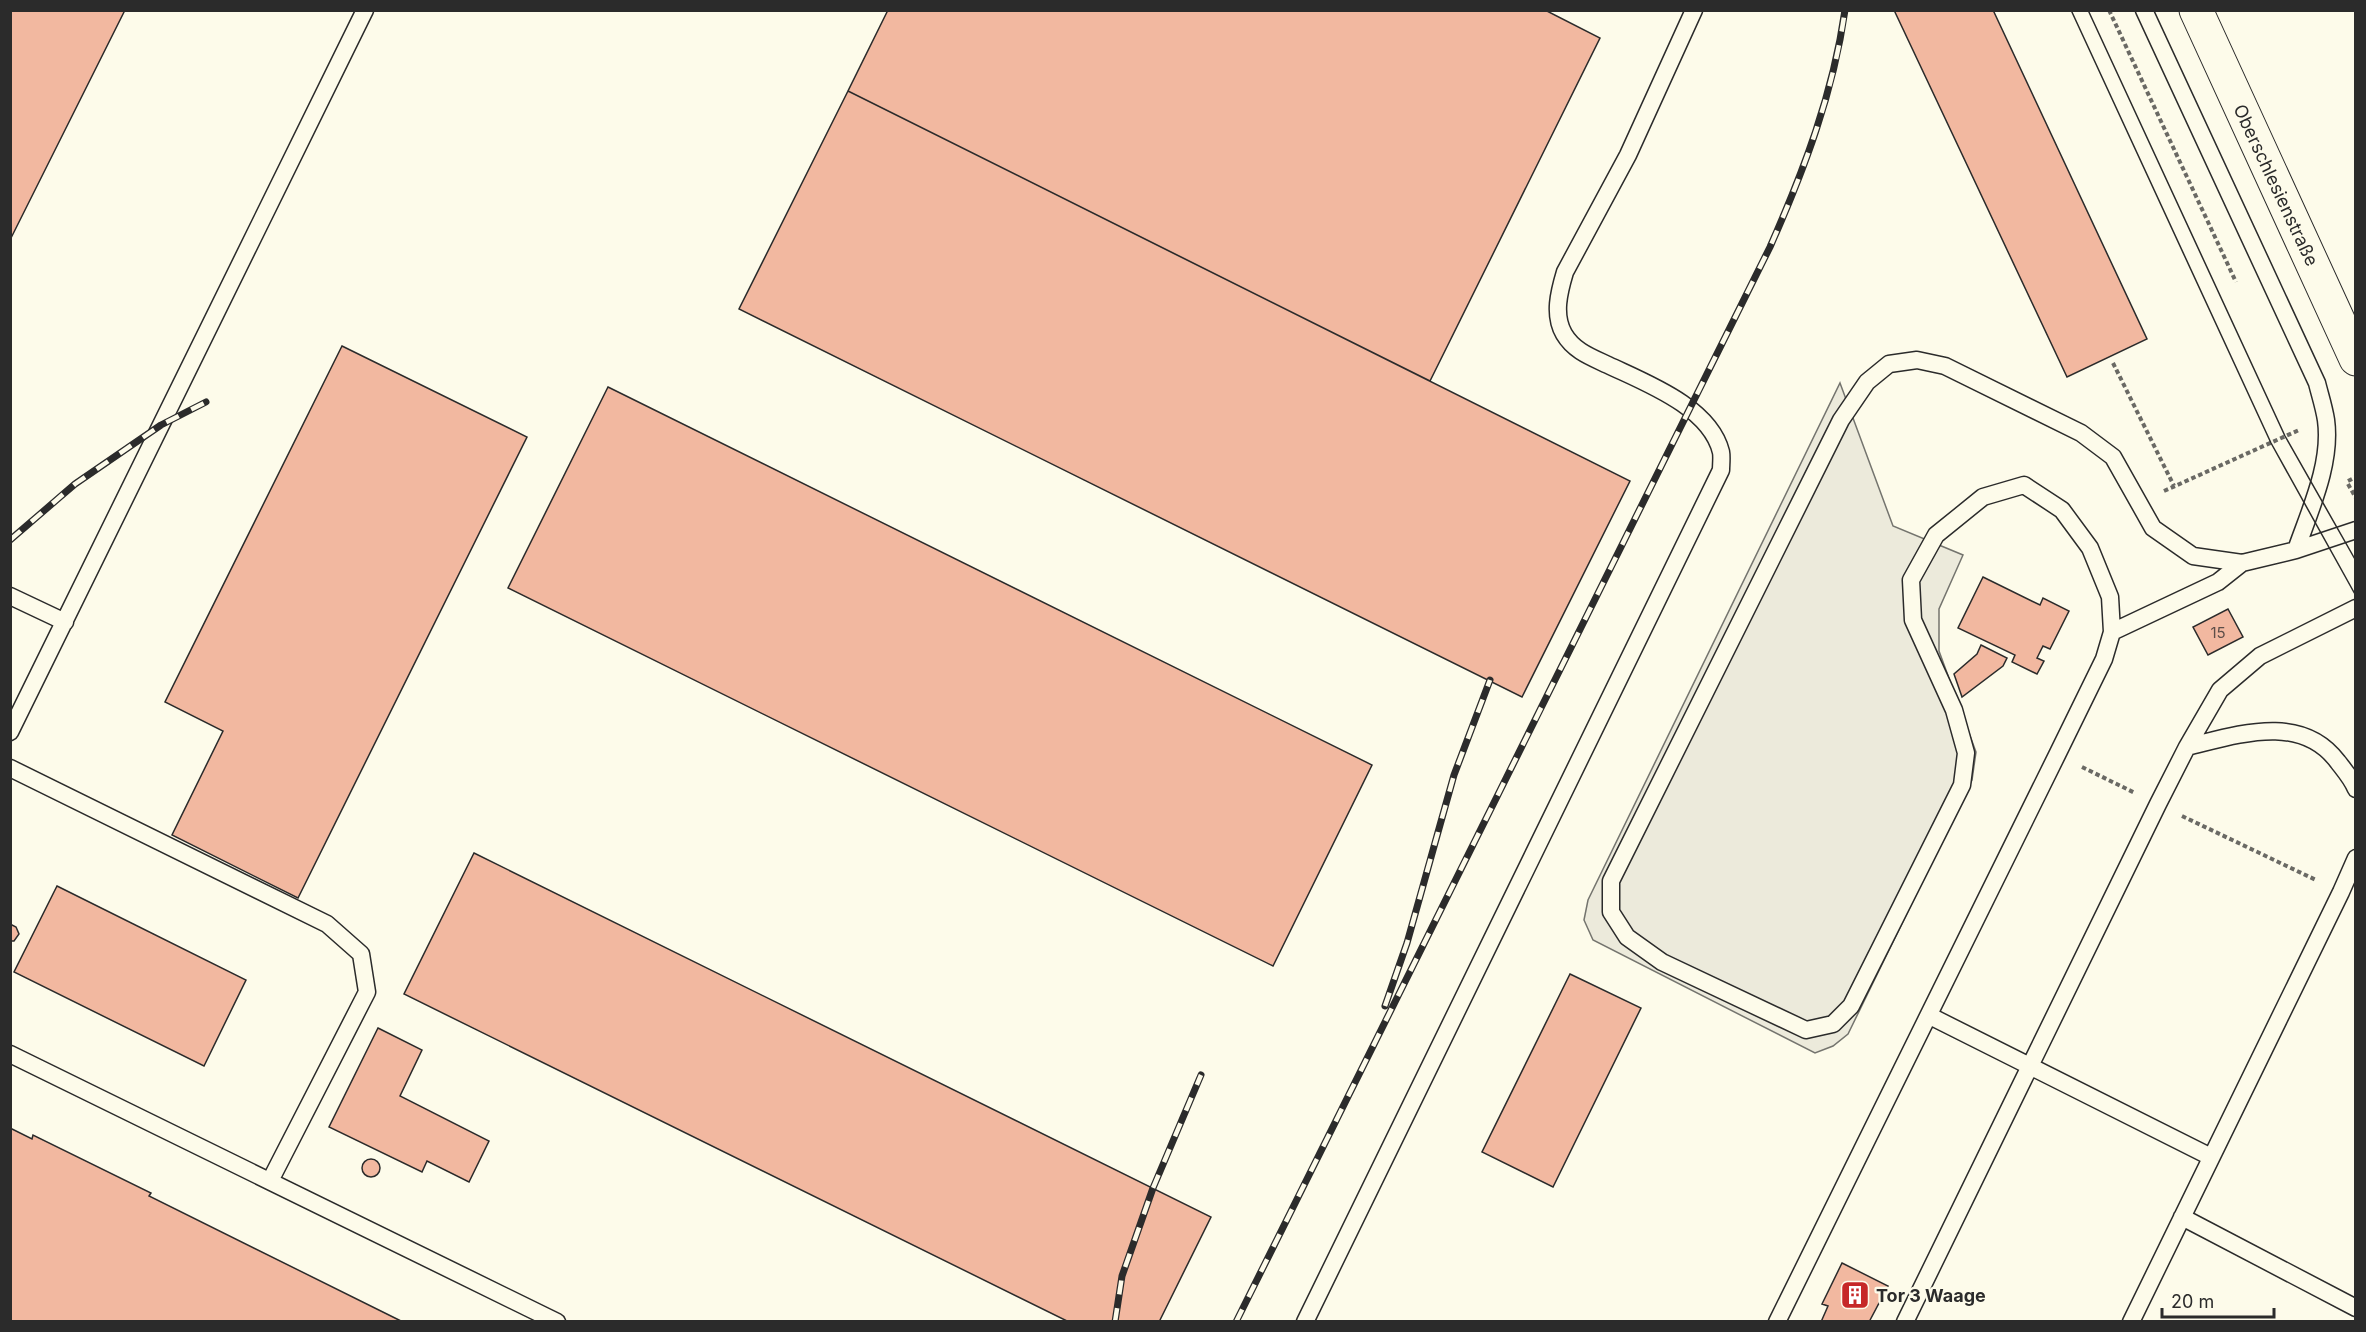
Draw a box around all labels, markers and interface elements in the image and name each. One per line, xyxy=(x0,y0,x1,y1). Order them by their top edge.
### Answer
street label: Oberschlesienstraße xyxy=(2229,101,2323,269)
house number: 15 xyxy=(2210,623,2226,642)
building icon: Tor 3 Waage xyxy=(1839,1279,1871,1311)
scale bar xyxy=(2162,1281,2274,1319)
place label: Tor 3 Waage xyxy=(1876,1285,1986,1306)
text: 20 m xyxy=(2171,1291,2214,1312)

